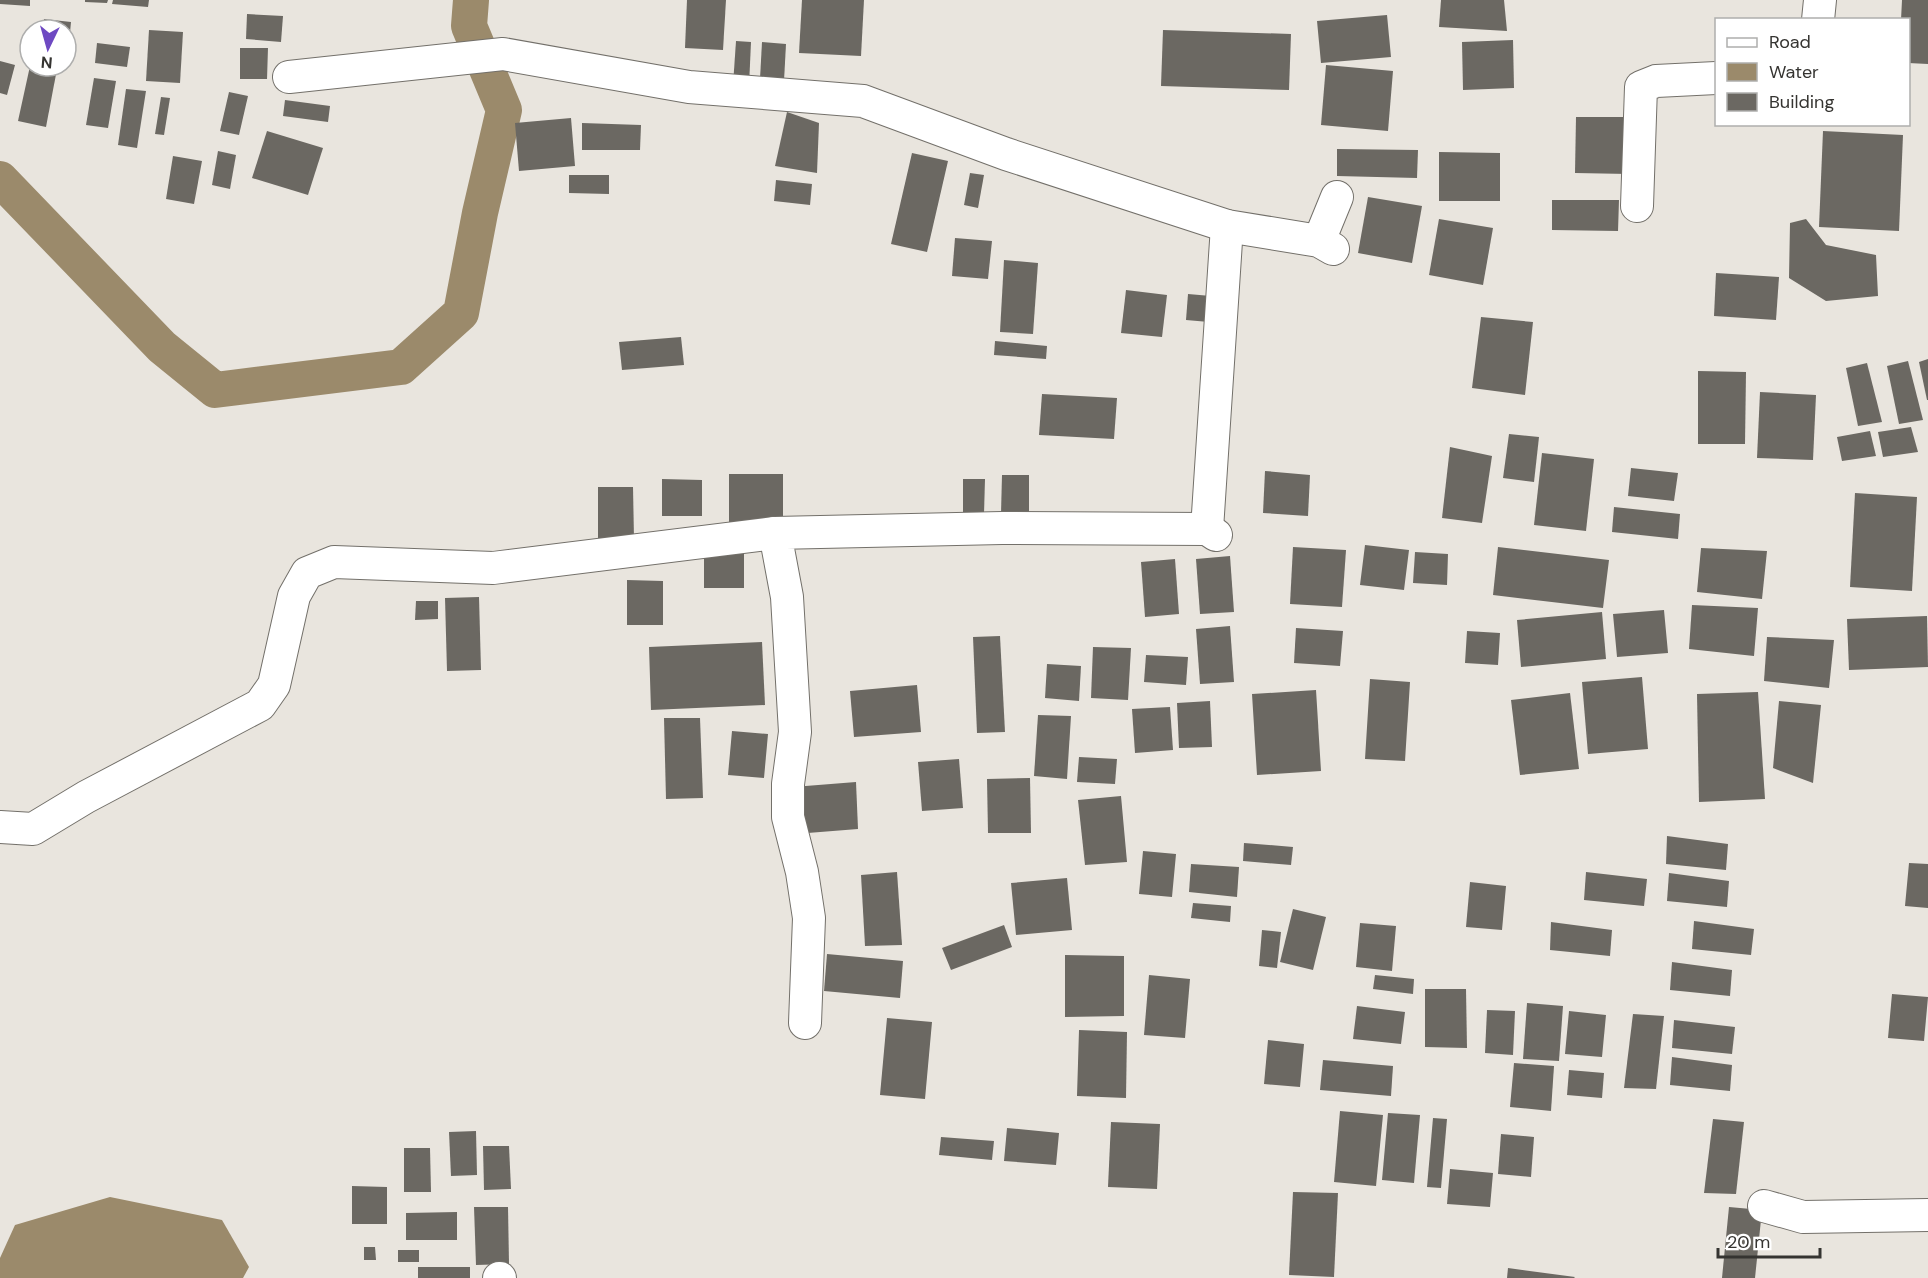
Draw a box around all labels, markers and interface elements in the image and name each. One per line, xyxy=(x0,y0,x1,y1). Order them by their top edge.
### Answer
north arrow xyxy=(18,18,78,78)
legend xyxy=(1715,18,1910,126)
text: Road xyxy=(1769,30,1811,54)
text: N xyxy=(40,51,53,73)
text: Water xyxy=(1769,60,1819,84)
text: Building xyxy=(1769,90,1834,114)
scale bar xyxy=(1718,1221,1820,1259)
text: 20 m xyxy=(1727,1230,1770,1254)

